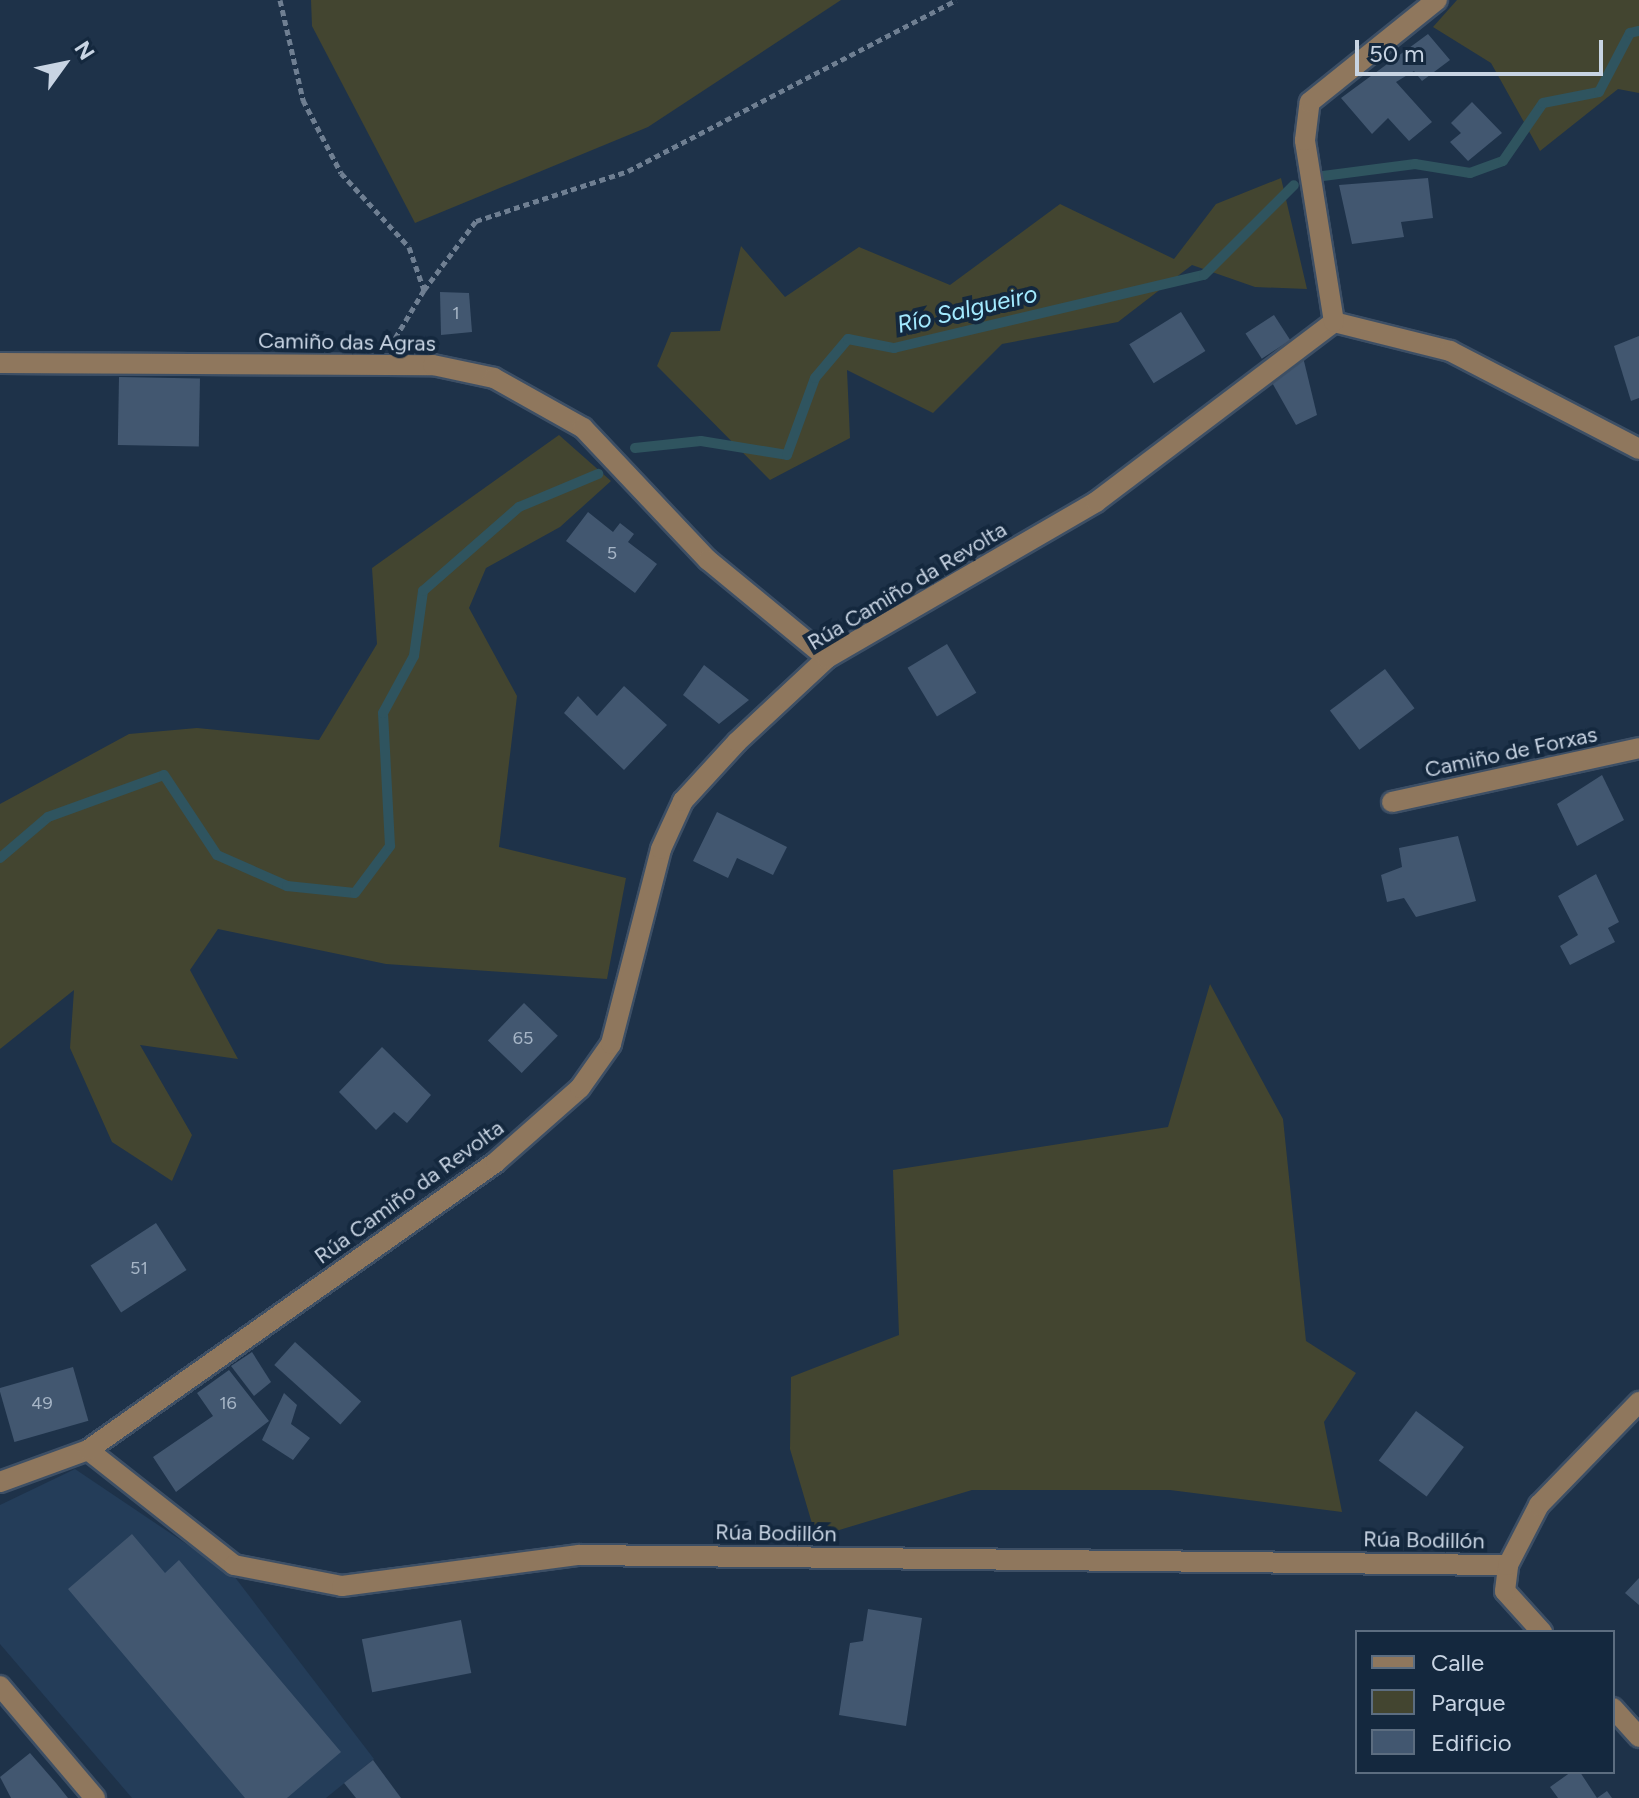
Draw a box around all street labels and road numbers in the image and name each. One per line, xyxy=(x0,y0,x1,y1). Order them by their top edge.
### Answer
street label: Camiño das Agras xyxy=(258,327,436,357)
street label: Rúa Camiño da Revolta xyxy=(803,516,1011,656)
street label: Camiño de Forxas xyxy=(1422,721,1600,783)
street label: Rúa Camiño da Revolta xyxy=(309,1114,509,1270)
street label: Rúa Bodillón xyxy=(715,1519,837,1547)
street label: Rúa Bodillón xyxy=(1363,1526,1485,1554)

